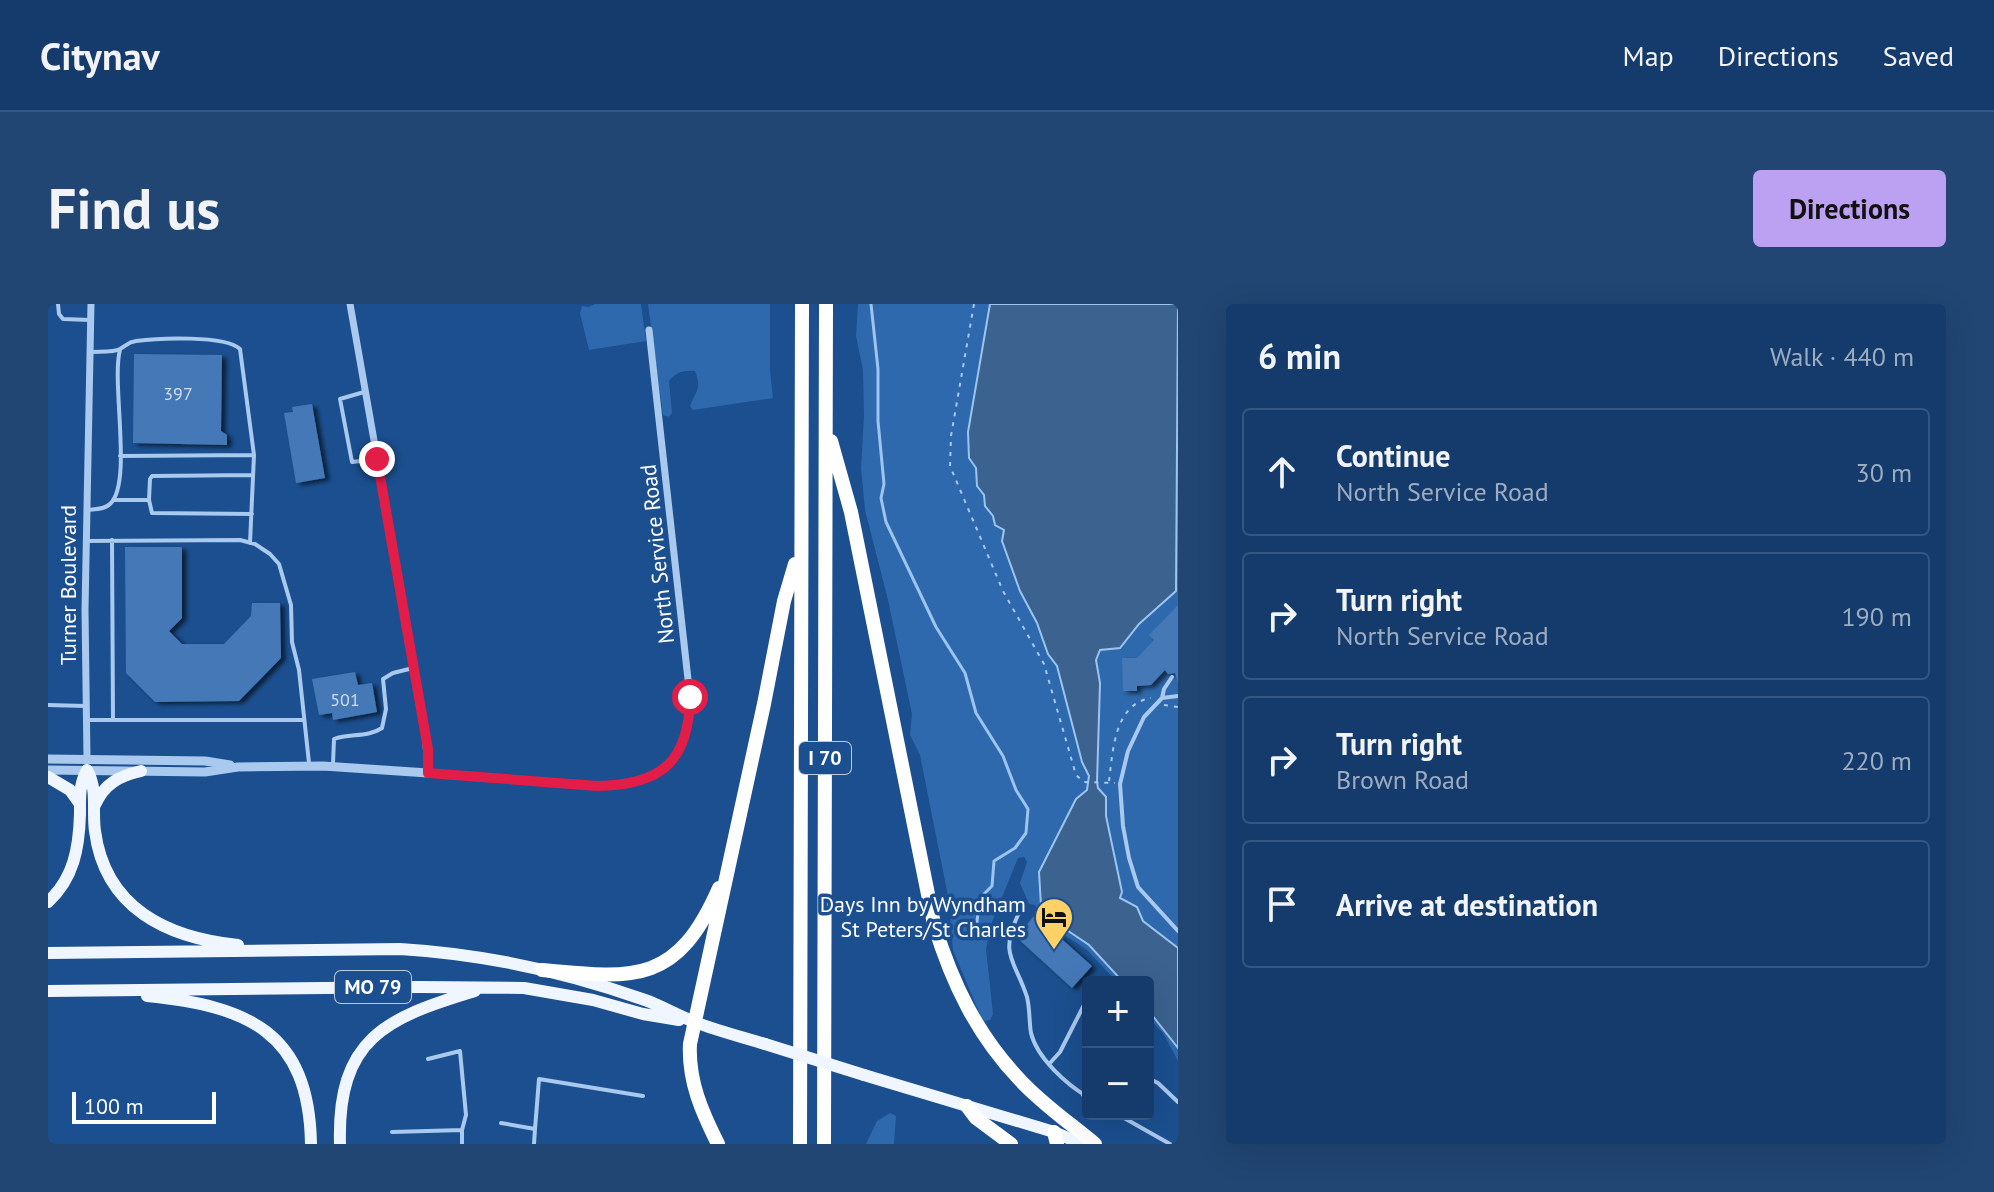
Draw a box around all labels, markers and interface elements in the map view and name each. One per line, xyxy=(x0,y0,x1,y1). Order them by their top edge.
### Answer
text: Citynav xyxy=(40,31,160,80)
text: Map xyxy=(1623,37,1674,74)
text: Directions xyxy=(1718,37,1839,74)
text: Saved xyxy=(1883,37,1954,74)
button: Directions xyxy=(1753,170,1946,247)
text: Find us xyxy=(48,172,220,244)
text: 6 min xyxy=(1258,334,1341,378)
text: Walk · 440 m xyxy=(1770,340,1914,373)
house number: 397 xyxy=(163,382,193,405)
text: Continue xyxy=(1336,436,1450,475)
route end xyxy=(359,441,395,477)
icon: ahead xyxy=(1260,450,1304,494)
text: 30 m xyxy=(1856,456,1912,489)
street label: North Service Road xyxy=(634,463,680,645)
text: North Service Road xyxy=(1336,475,1549,508)
street label: Turner Boulevard xyxy=(54,505,82,665)
text: Turn right xyxy=(1336,580,1462,619)
icon: right xyxy=(1260,594,1304,638)
text: 190 m xyxy=(1841,600,1912,633)
text: North Service Road xyxy=(1336,619,1549,652)
route start xyxy=(672,679,708,715)
house number: 501 xyxy=(330,688,360,711)
text: Turn right xyxy=(1336,724,1462,763)
icon: right xyxy=(1260,738,1304,782)
road number: I 70 xyxy=(799,742,851,774)
text: 220 m xyxy=(1841,744,1912,777)
text: Brown Road xyxy=(1336,763,1469,796)
icon: arrive xyxy=(1260,882,1304,926)
text: Arrive at destination xyxy=(1336,885,1598,924)
place label: Days Inn by Wyndham St Peters/St Charles xyxy=(820,890,1026,943)
hotel icon: Days Inn by Wyndham St Peters/St Charles xyxy=(1033,896,1075,951)
road number: MO 79 xyxy=(335,971,411,1003)
map controls xyxy=(1082,976,1154,1120)
button: + xyxy=(1082,976,1154,1048)
button: − xyxy=(1082,1048,1154,1120)
scale bar xyxy=(72,1088,216,1124)
text: 100 m xyxy=(84,1092,144,1120)

